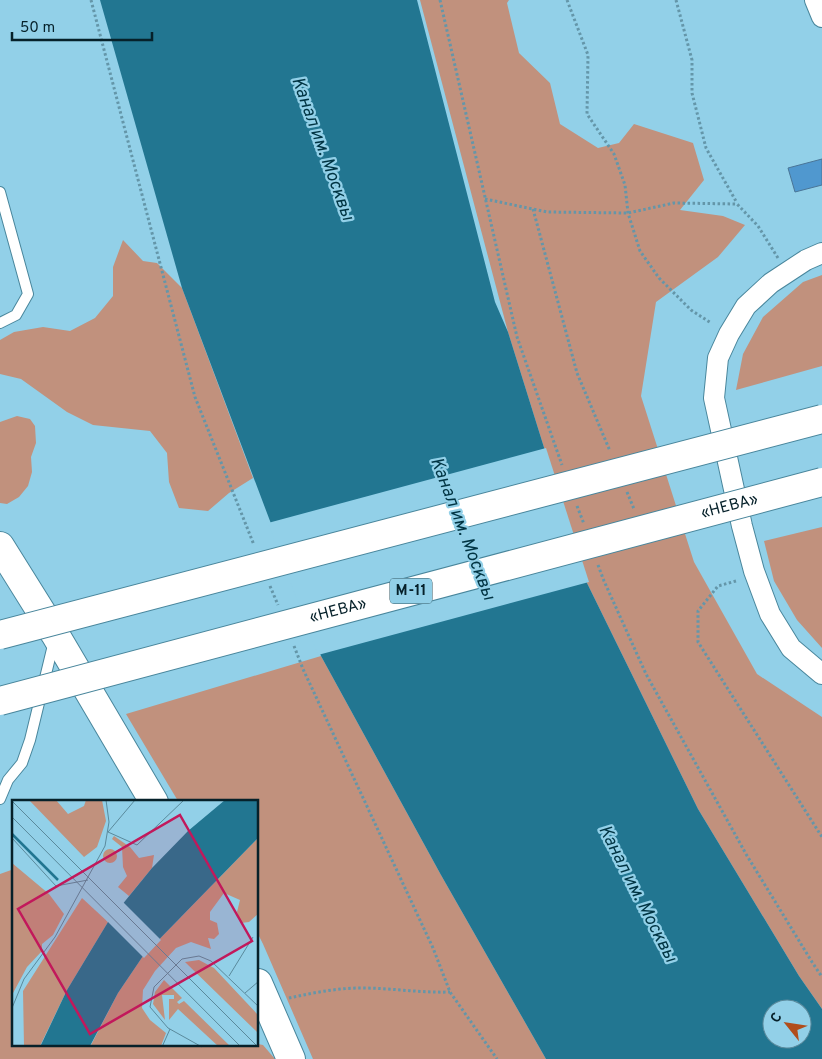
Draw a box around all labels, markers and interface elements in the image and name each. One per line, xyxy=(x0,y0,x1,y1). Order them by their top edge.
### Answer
scale bar xyxy=(12,10,152,42)
text: 50 m xyxy=(20,19,55,38)
water label: Канал им. Москвы xyxy=(285,74,359,224)
water label: Канал им. Москвы xyxy=(424,454,500,604)
street label: «НЕВА» xyxy=(699,489,760,524)
road number: М-11 xyxy=(390,578,432,604)
street label: «НЕВА» xyxy=(308,594,369,628)
inset map xyxy=(12,800,259,1046)
water label: Канал им. Москвы xyxy=(592,821,682,967)
north arrow xyxy=(762,999,812,1049)
text: С xyxy=(767,1010,787,1026)

